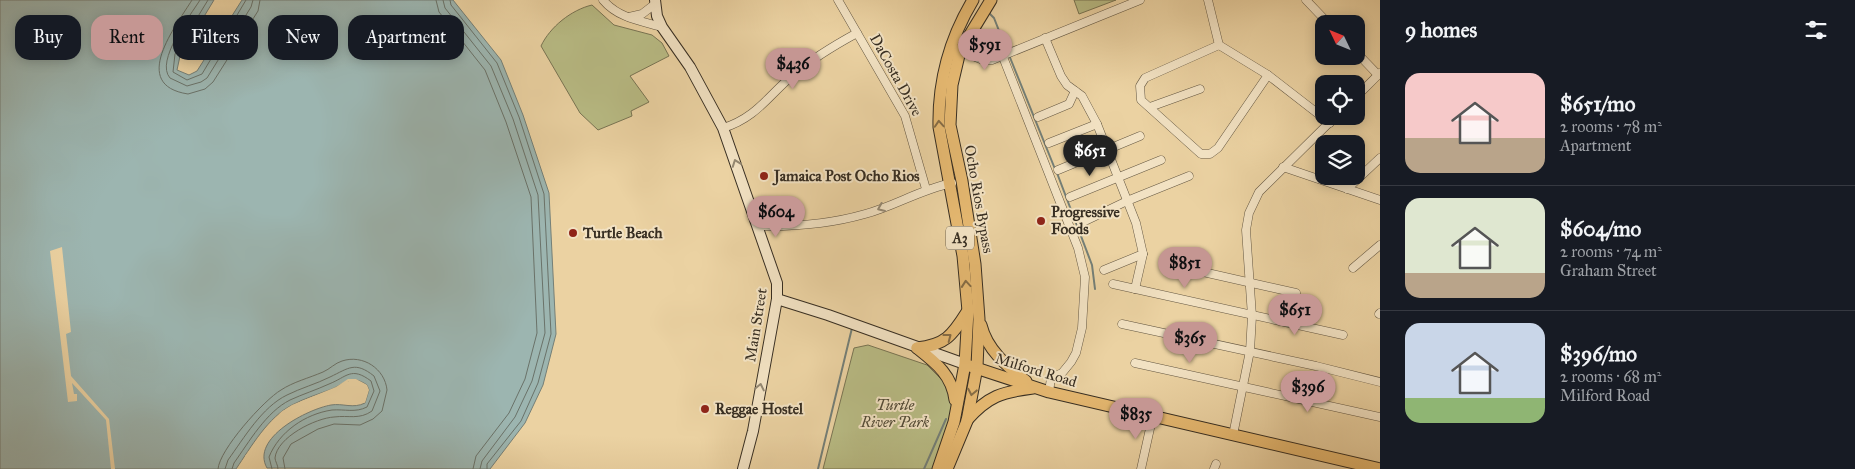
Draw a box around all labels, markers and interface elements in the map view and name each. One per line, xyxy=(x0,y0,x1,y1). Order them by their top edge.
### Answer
chip: Buy xyxy=(15,15,81,60)
chip: Rent xyxy=(91,15,163,60)
chip: Filters xyxy=(173,15,258,60)
chip: New xyxy=(268,15,338,60)
chip: Apartment xyxy=(348,15,464,60)
north arrow xyxy=(1315,15,1365,65)
map controls xyxy=(1315,15,1365,185)
icon: filters xyxy=(1802,16,1830,44)
text: 9 homes xyxy=(1405,17,1477,43)
pin: $591 xyxy=(955,28,1015,71)
street label: DaCosta Drive xyxy=(866,31,926,119)
text: $591 xyxy=(969,35,1001,54)
pin: $436 xyxy=(763,48,823,90)
text: $436 xyxy=(776,54,810,73)
button: locate xyxy=(1315,75,1365,125)
text: $651/mo xyxy=(1560,91,1635,117)
icon: home xyxy=(1445,93,1505,153)
text: 2 rooms · 78 m² xyxy=(1560,117,1662,136)
one-way arrow xyxy=(934,120,945,128)
pin: $651 xyxy=(1060,134,1120,177)
button: layers xyxy=(1315,135,1365,185)
text: Apartment xyxy=(1560,136,1632,155)
text: $651 xyxy=(1074,141,1106,160)
street label: Ocho Rios Bypass xyxy=(961,143,997,255)
one-way arrow xyxy=(732,160,742,168)
place label: Jamaica Post Ocho Rios xyxy=(772,167,920,186)
marker: Jamaica Post Ocho Rios xyxy=(758,170,770,182)
pin: $604 xyxy=(746,196,806,238)
text: $604 xyxy=(758,202,794,221)
one-way arrow xyxy=(877,202,886,212)
place label: Progressive Foods xyxy=(1051,203,1120,238)
marker: Progressive Foods xyxy=(1035,215,1047,227)
text: $604/mo xyxy=(1560,216,1641,242)
icon: home xyxy=(1445,218,1505,278)
place label: Turtle Beach xyxy=(582,224,663,242)
marker: Turtle Beach xyxy=(567,227,579,239)
road number: A3 xyxy=(946,227,974,250)
text: 2 rooms · 74 m² xyxy=(1560,242,1662,261)
pin: $851 xyxy=(1155,246,1215,289)
text: $851 xyxy=(1169,253,1201,272)
text: Graham Street xyxy=(1560,261,1657,280)
one-way arrow xyxy=(960,280,971,288)
street label: Main Street xyxy=(741,286,771,363)
pin: $651 xyxy=(1265,294,1325,336)
text: $651 xyxy=(1279,300,1311,319)
pin: $365 xyxy=(1160,322,1220,364)
text: $365 xyxy=(1174,328,1206,347)
one-way arrow xyxy=(942,334,952,343)
text: $396/mo xyxy=(1560,341,1637,367)
icon: home xyxy=(1445,343,1505,403)
street label: Milford Road xyxy=(993,349,1079,391)
text: 2 rooms · 68 m² xyxy=(1560,367,1661,386)
pin: $396 xyxy=(1278,370,1338,413)
text: $396 xyxy=(1292,377,1324,396)
one-way arrow xyxy=(755,383,765,392)
text: Milford Road xyxy=(1560,386,1650,405)
one-way arrow xyxy=(968,387,978,396)
park label: Turtle River Park xyxy=(860,396,930,431)
pin: $835 xyxy=(1106,398,1166,440)
place label: Reggae Hostel xyxy=(715,400,804,419)
marker: Reggae Hostel xyxy=(699,403,711,415)
text: $835 xyxy=(1120,404,1152,423)

